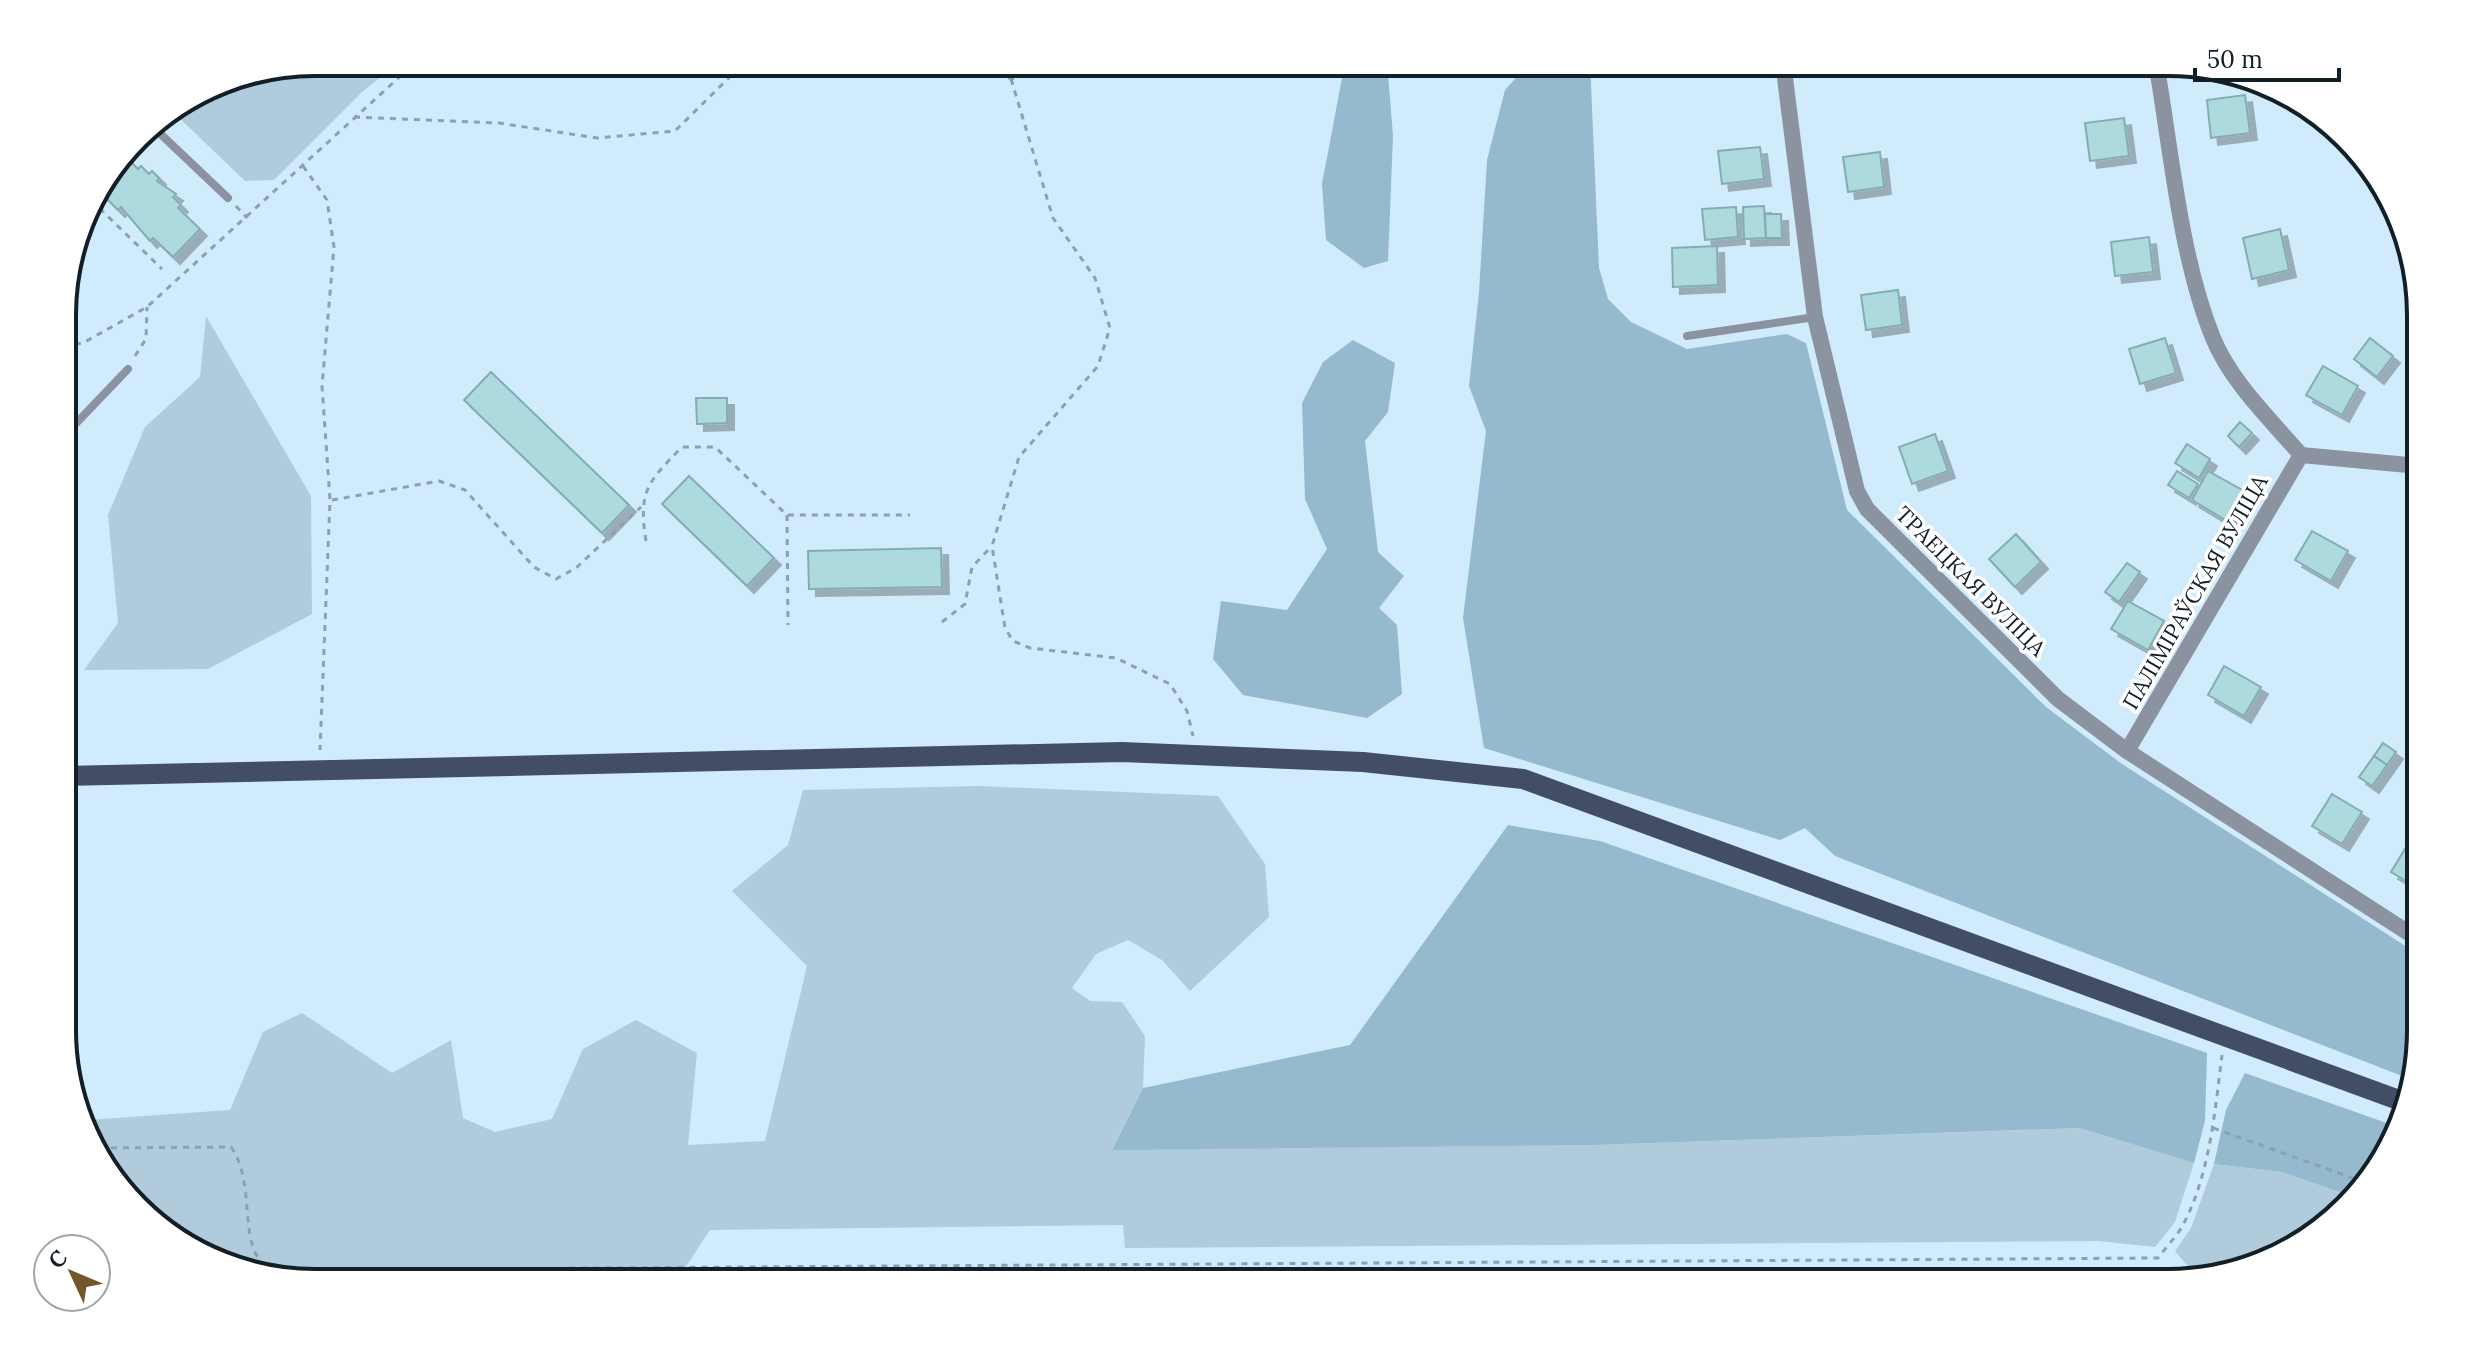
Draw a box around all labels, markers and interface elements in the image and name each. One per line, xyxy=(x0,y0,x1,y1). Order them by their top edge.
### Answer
scale bar xyxy=(2195,32,2339,82)
text: 50 m xyxy=(2207,44,2263,75)
street label: ПАЛІМІРАЎСКАЯ ВУЛІЦА xyxy=(2116,469,2274,714)
street label: ТРАЕЦКАЯ ВУЛІЦА xyxy=(1890,500,2053,663)
north arrow xyxy=(32,1233,112,1313)
text: С xyxy=(42,1244,73,1274)

